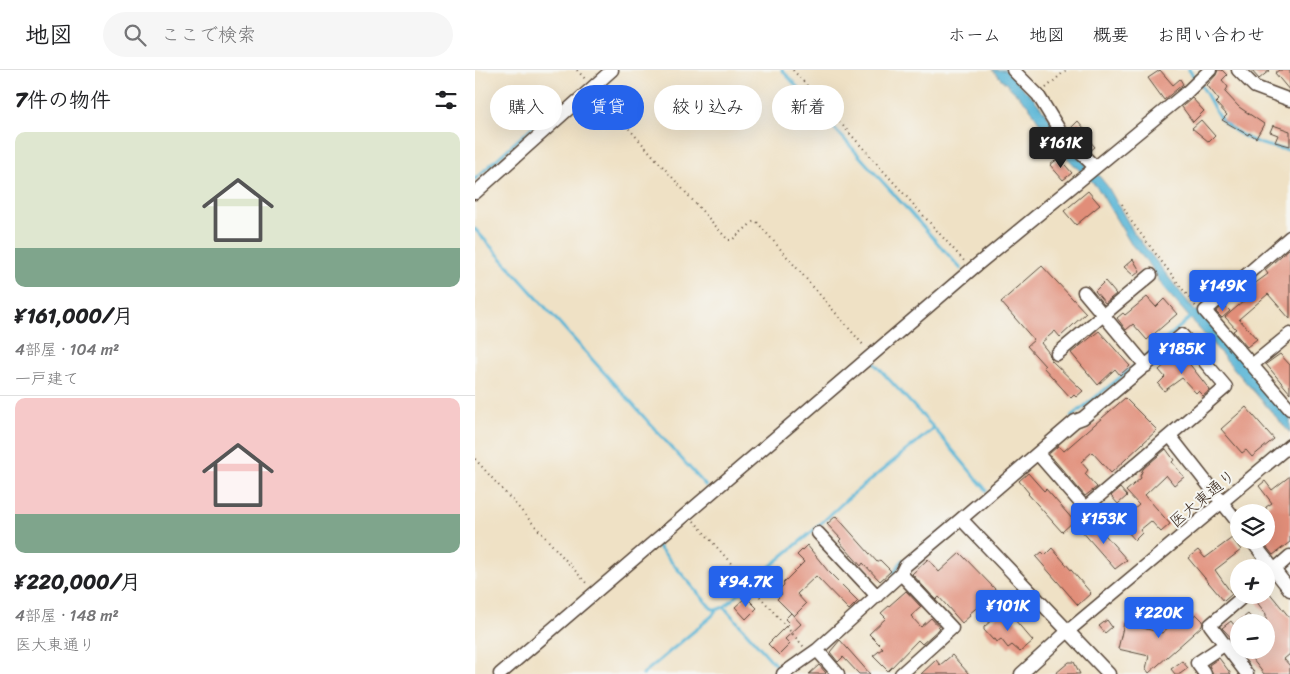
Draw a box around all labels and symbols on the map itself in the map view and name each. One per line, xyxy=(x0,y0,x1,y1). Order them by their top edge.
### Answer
pin: ¥161K xyxy=(1026,126,1096,169)
pin: ¥149K xyxy=(1188,270,1258,312)
pin: ¥185K xyxy=(1147,332,1217,375)
street label: 医大東通り xyxy=(1162,462,1242,535)
pin: ¥153K xyxy=(1069,502,1139,545)
pin: ¥94.7K xyxy=(705,566,787,608)
pin: ¥101K xyxy=(973,590,1043,632)
pin: ¥220K xyxy=(1124,596,1194,639)

